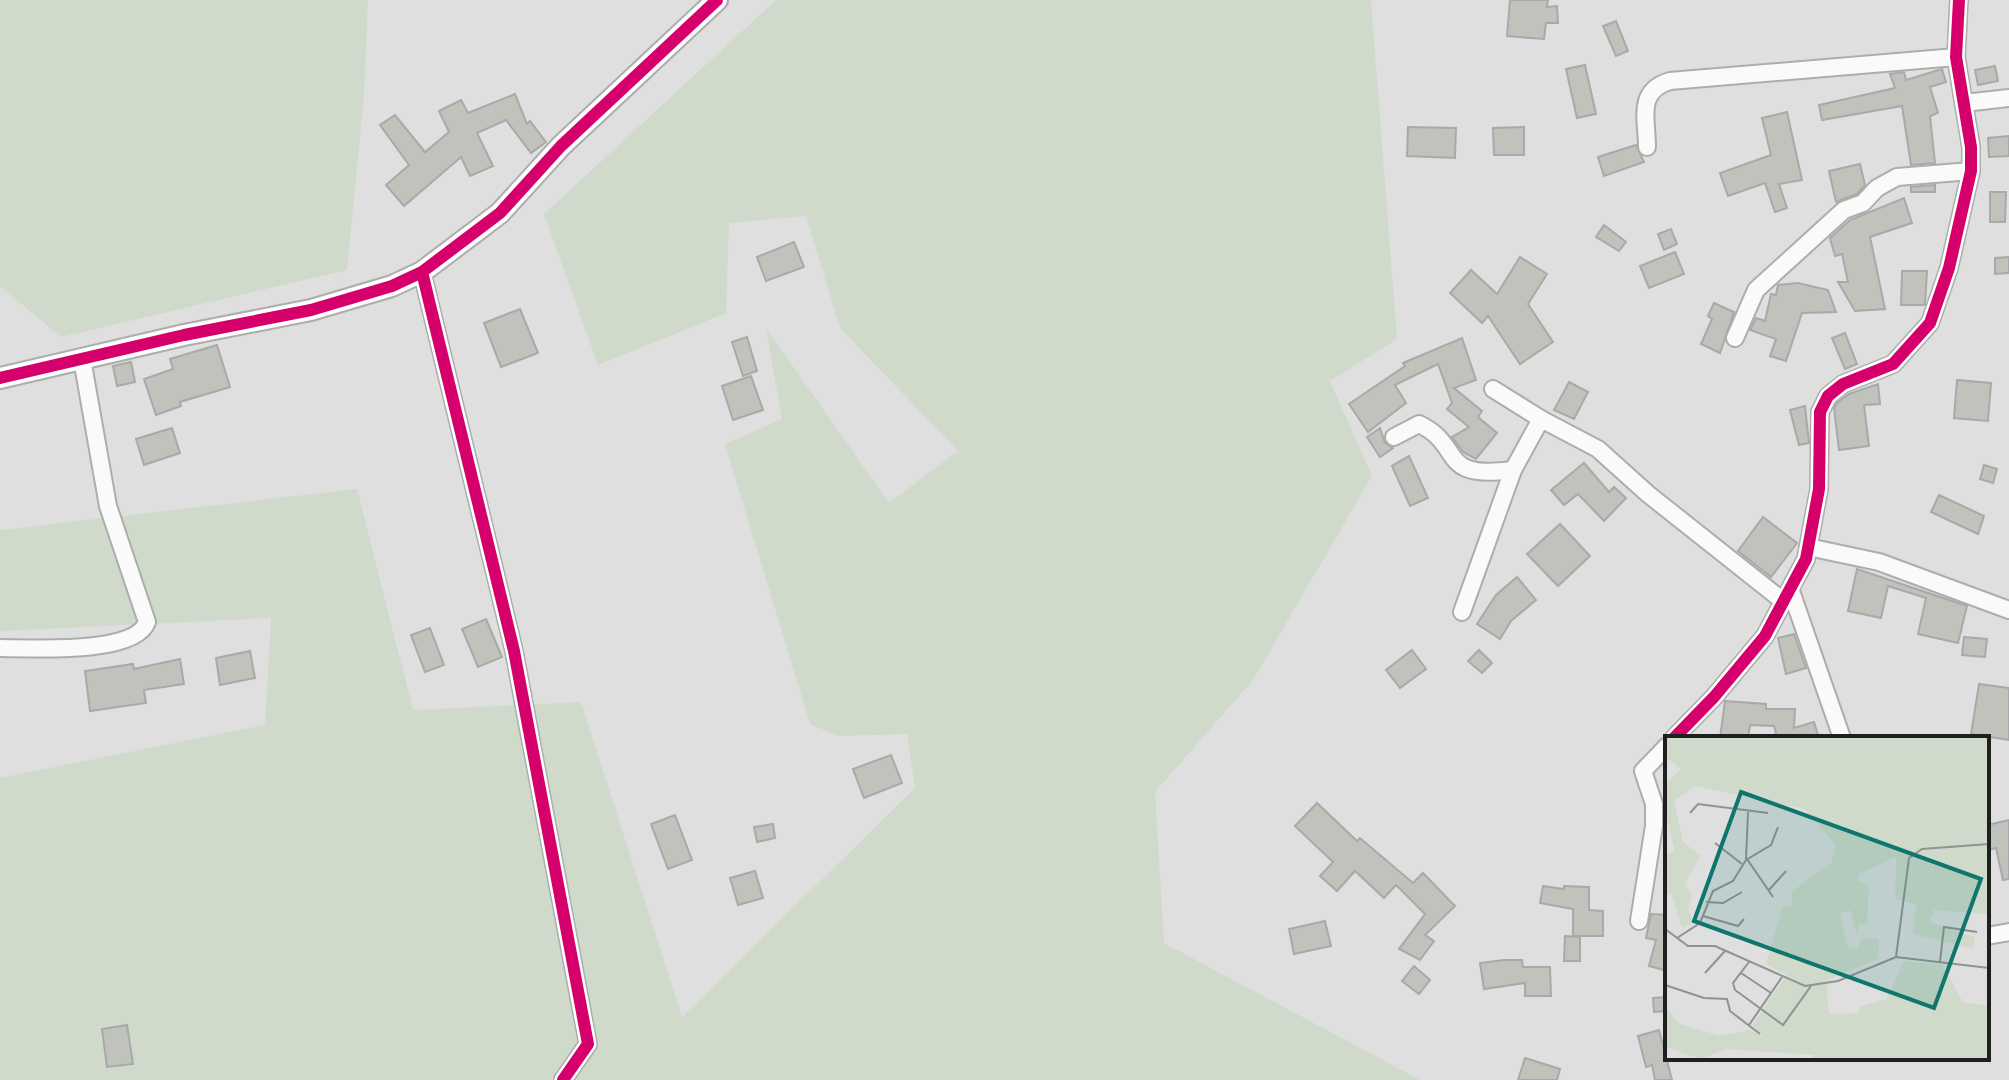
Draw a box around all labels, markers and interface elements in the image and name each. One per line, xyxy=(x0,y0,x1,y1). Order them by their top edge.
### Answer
inset map xyxy=(1665,736,1989,1060)

